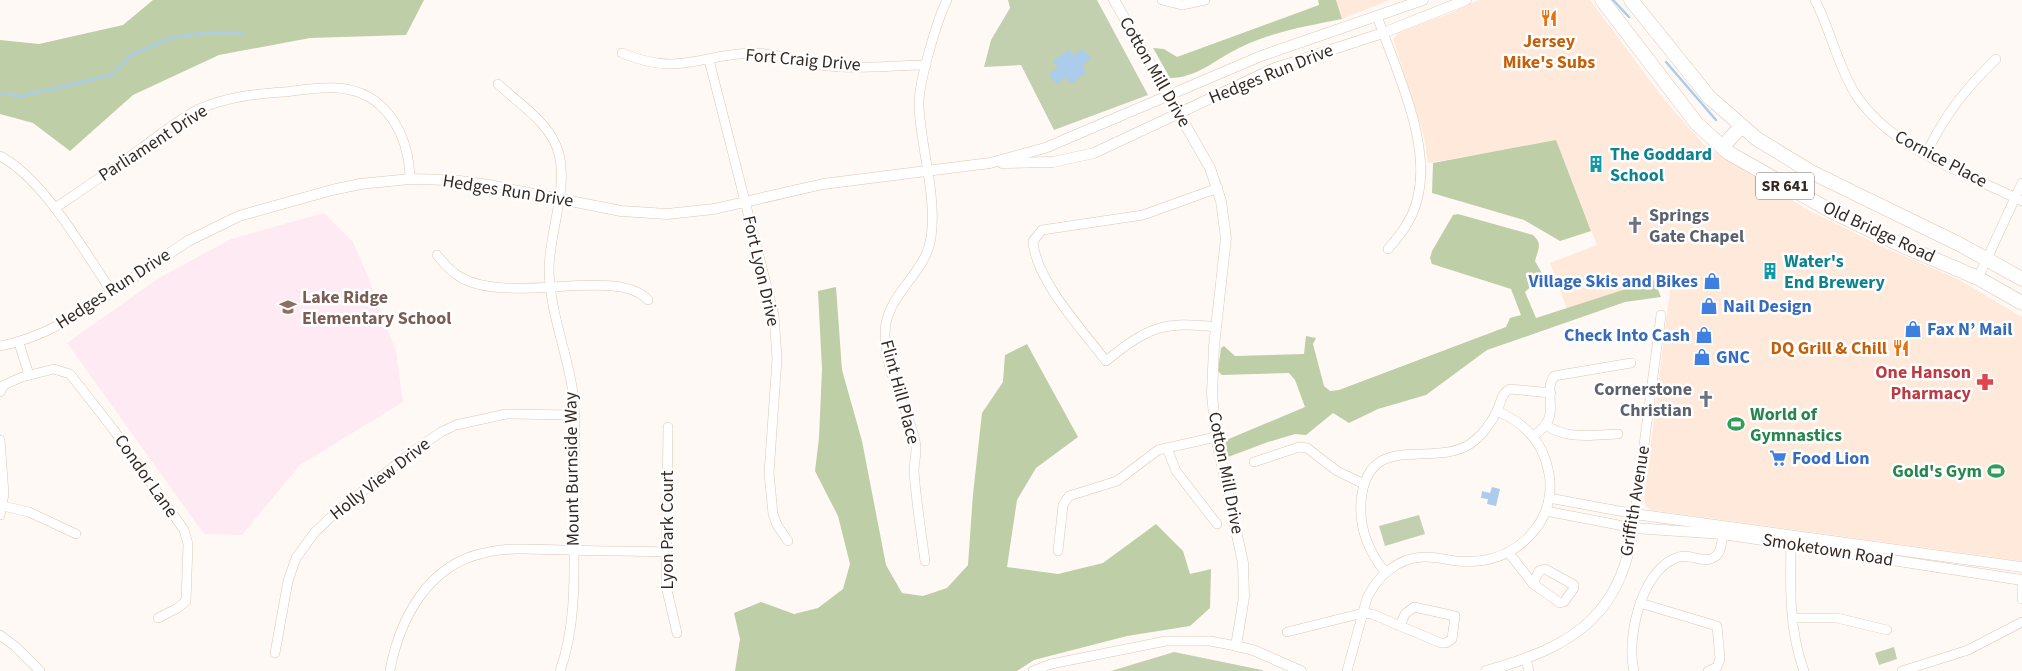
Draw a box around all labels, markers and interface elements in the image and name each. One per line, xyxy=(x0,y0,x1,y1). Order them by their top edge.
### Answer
restaurant icon: Jersey Mike's Subs xyxy=(1539,8,1559,28)
street label: Cotton Mill Drive xyxy=(1113,12,1197,132)
place label: Jersey Mike's Subs xyxy=(1503,29,1595,75)
street label: Hedges Run Drive xyxy=(1205,38,1337,110)
street label: Fort Craig Drive xyxy=(744,43,862,77)
street label: Parliament Drive xyxy=(94,98,212,188)
street label: Cornice Place xyxy=(1890,124,1992,194)
place label: The Goddard School xyxy=(1610,142,1712,188)
building icon: The Goddard School xyxy=(1586,154,1606,174)
street label: Hedges Run Drive xyxy=(441,168,575,214)
road number: SR 641 xyxy=(1756,172,1814,200)
street label: Old Bridge Road xyxy=(1819,195,1939,269)
place label: Springs Gate Chapel xyxy=(1649,203,1744,249)
street label: Fort Lyon Drive xyxy=(736,213,786,329)
church icon: Springs Gate Chapel xyxy=(1625,215,1645,235)
street label: Hedges Run Drive xyxy=(51,243,175,335)
place label: Water's End Brewery xyxy=(1784,249,1886,295)
building icon: Water's End Brewery xyxy=(1760,261,1780,281)
place label: Village Skis and Bikes xyxy=(1527,269,1698,294)
shop icon: Village Skis and Bikes xyxy=(1702,271,1722,291)
place label: Lake Ridge Elementary School xyxy=(302,285,452,331)
place label: Nail Design xyxy=(1723,294,1812,319)
shop icon: Nail Design xyxy=(1699,296,1719,316)
school or university icon: Lake Ridge Elementary School xyxy=(278,297,298,317)
place label: Fax N’ Mail xyxy=(1927,317,2012,342)
shop icon: Fax N’ Mail xyxy=(1903,319,1923,339)
place label: Check Into Cash xyxy=(1564,323,1690,348)
shop icon: Check Into Cash xyxy=(1694,325,1714,345)
place label: DQ Grill & Chill xyxy=(1771,336,1887,361)
street label: Flint Hill Place xyxy=(874,337,926,447)
restaurant icon: DQ Grill & Chill xyxy=(1891,338,1911,358)
place label: GNC xyxy=(1716,345,1750,370)
shop icon: GNC xyxy=(1692,347,1712,367)
place label: One Hanson Pharmacy xyxy=(1875,360,1972,406)
pharmacy icon: One Hanson Pharmacy xyxy=(1975,372,1995,392)
place label: Cornerstone Christian xyxy=(1594,377,1692,423)
church icon: Cornerstone Christian xyxy=(1696,389,1716,409)
street label: Mount Burnside Way xyxy=(558,391,586,546)
place label: World of Gymnastics xyxy=(1750,402,1842,448)
street label: Cotton Mill Drive xyxy=(1202,410,1250,536)
sports icon: World of Gymnastics xyxy=(1726,414,1746,434)
street label: Condor Lane xyxy=(108,429,184,523)
street label: Holly View Drive xyxy=(325,432,435,526)
street label: Griffith Avenue xyxy=(1614,444,1656,558)
place label: Food Lion xyxy=(1792,446,1870,471)
supermarket icon: Food Lion xyxy=(1768,448,1788,468)
place label: Gold's Gym xyxy=(1892,459,1982,484)
sports icon: Gold's Gym xyxy=(1986,461,2006,481)
street label: Lyon Park Court xyxy=(655,470,680,590)
street label: Smoketown Road xyxy=(1761,527,1895,573)

